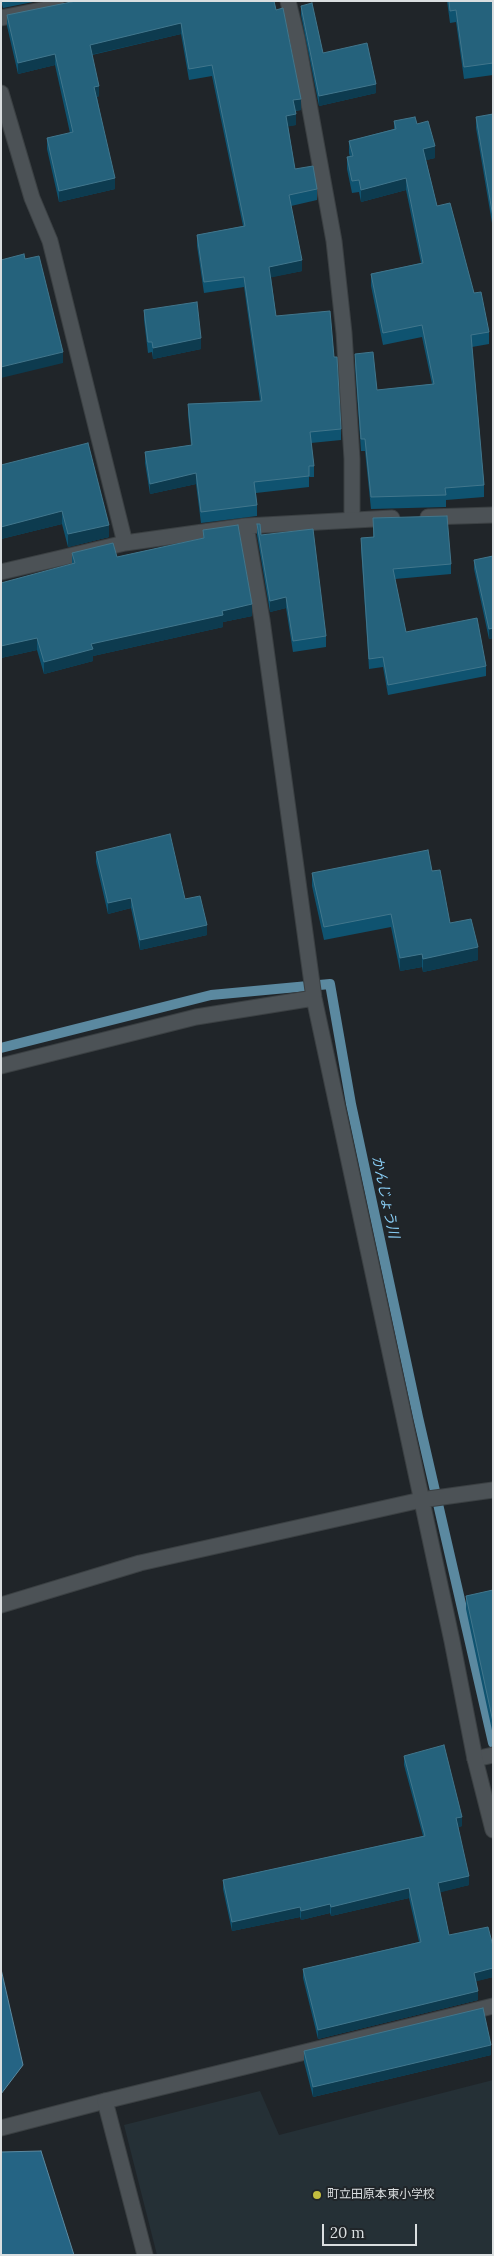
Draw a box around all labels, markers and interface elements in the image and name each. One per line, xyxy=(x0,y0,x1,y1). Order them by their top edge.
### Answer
water label: かんじょう川 xyxy=(368,1154,402,1240)
place label: 町立田原本東小学校 xyxy=(327,2188,435,2202)
marker: 町立田原本東小学校 xyxy=(311,2189,323,2201)
scale bar xyxy=(324,2214,419,2246)
text: 20 m xyxy=(330,2223,365,2242)

